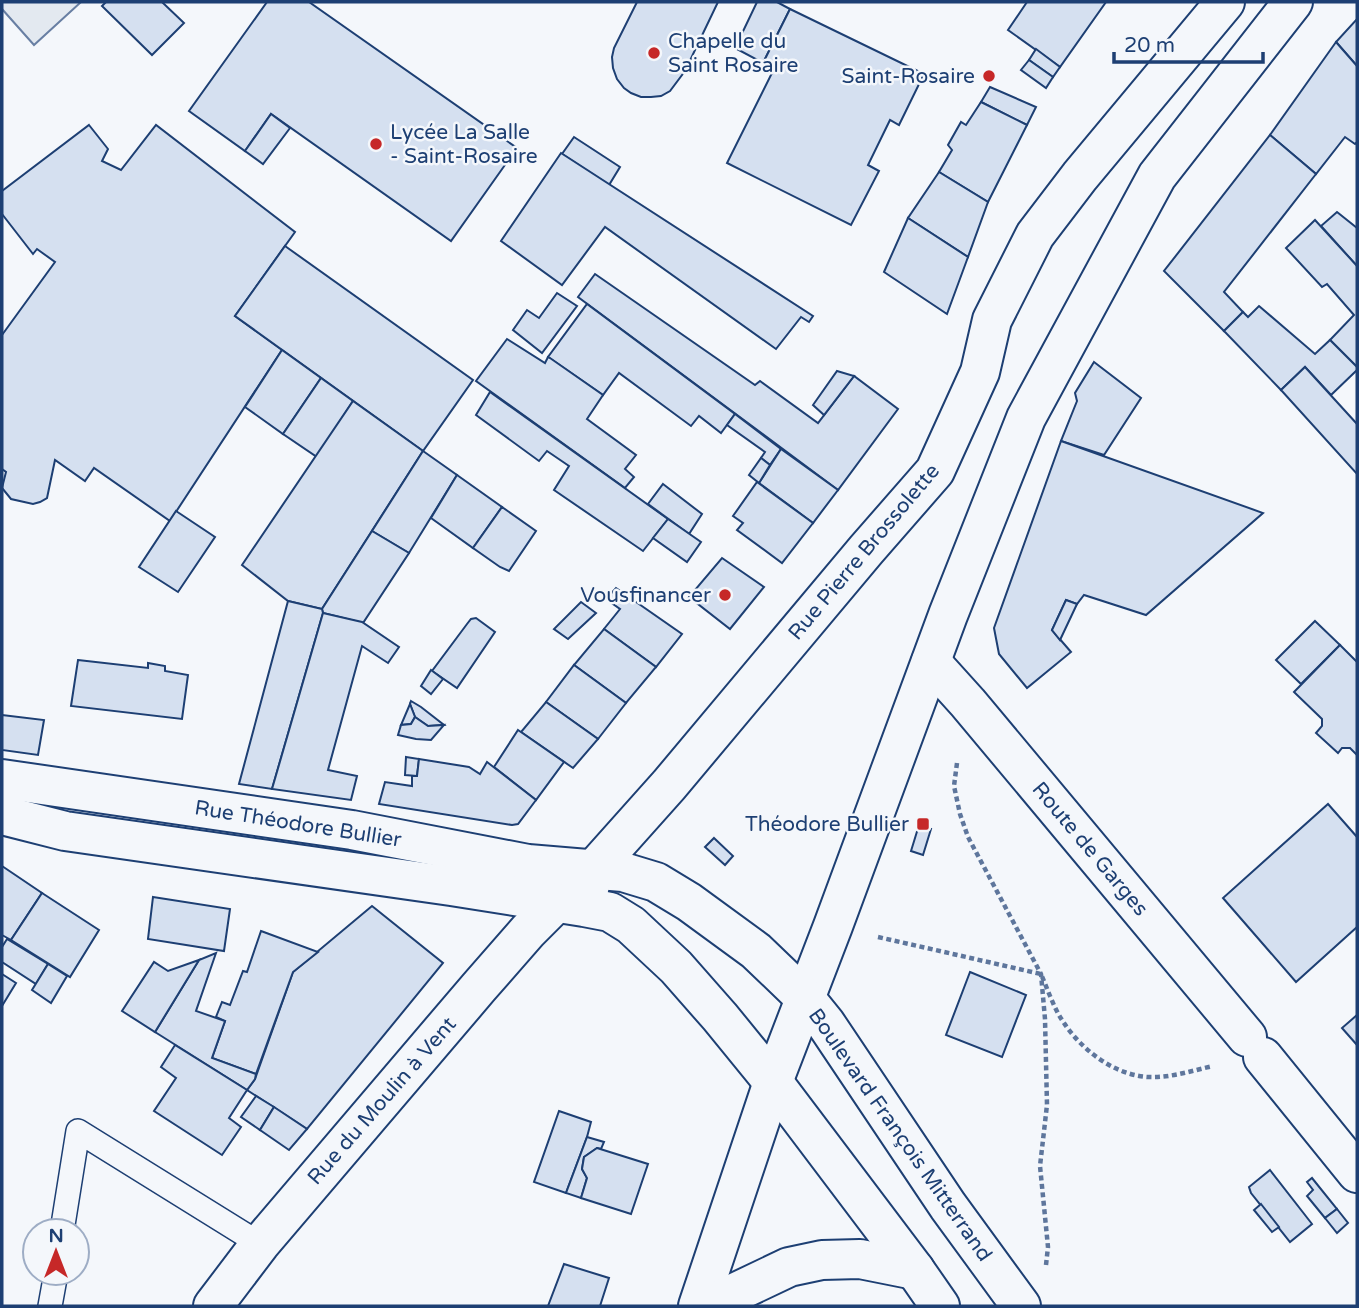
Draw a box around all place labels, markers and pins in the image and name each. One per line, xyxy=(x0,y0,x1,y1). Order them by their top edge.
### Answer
place label: Chapelle du Saint Rosaire xyxy=(668,29,799,78)
marker: Chapelle du Saint Rosaire xyxy=(646,45,662,61)
place label: Saint-Rosaire xyxy=(841,64,975,89)
marker: Saint-Rosaire xyxy=(981,68,997,84)
place label: Lycée La Salle - Saint-Rosaire xyxy=(390,120,538,169)
marker: Lycée La Salle - Saint-Rosaire xyxy=(368,136,384,152)
place label: Vousfinancer xyxy=(580,583,711,608)
marker: Vousfinancer xyxy=(717,587,733,603)
place label: Théodore Bullier xyxy=(745,812,909,837)
marker: Théodore Bullier xyxy=(915,816,931,832)

